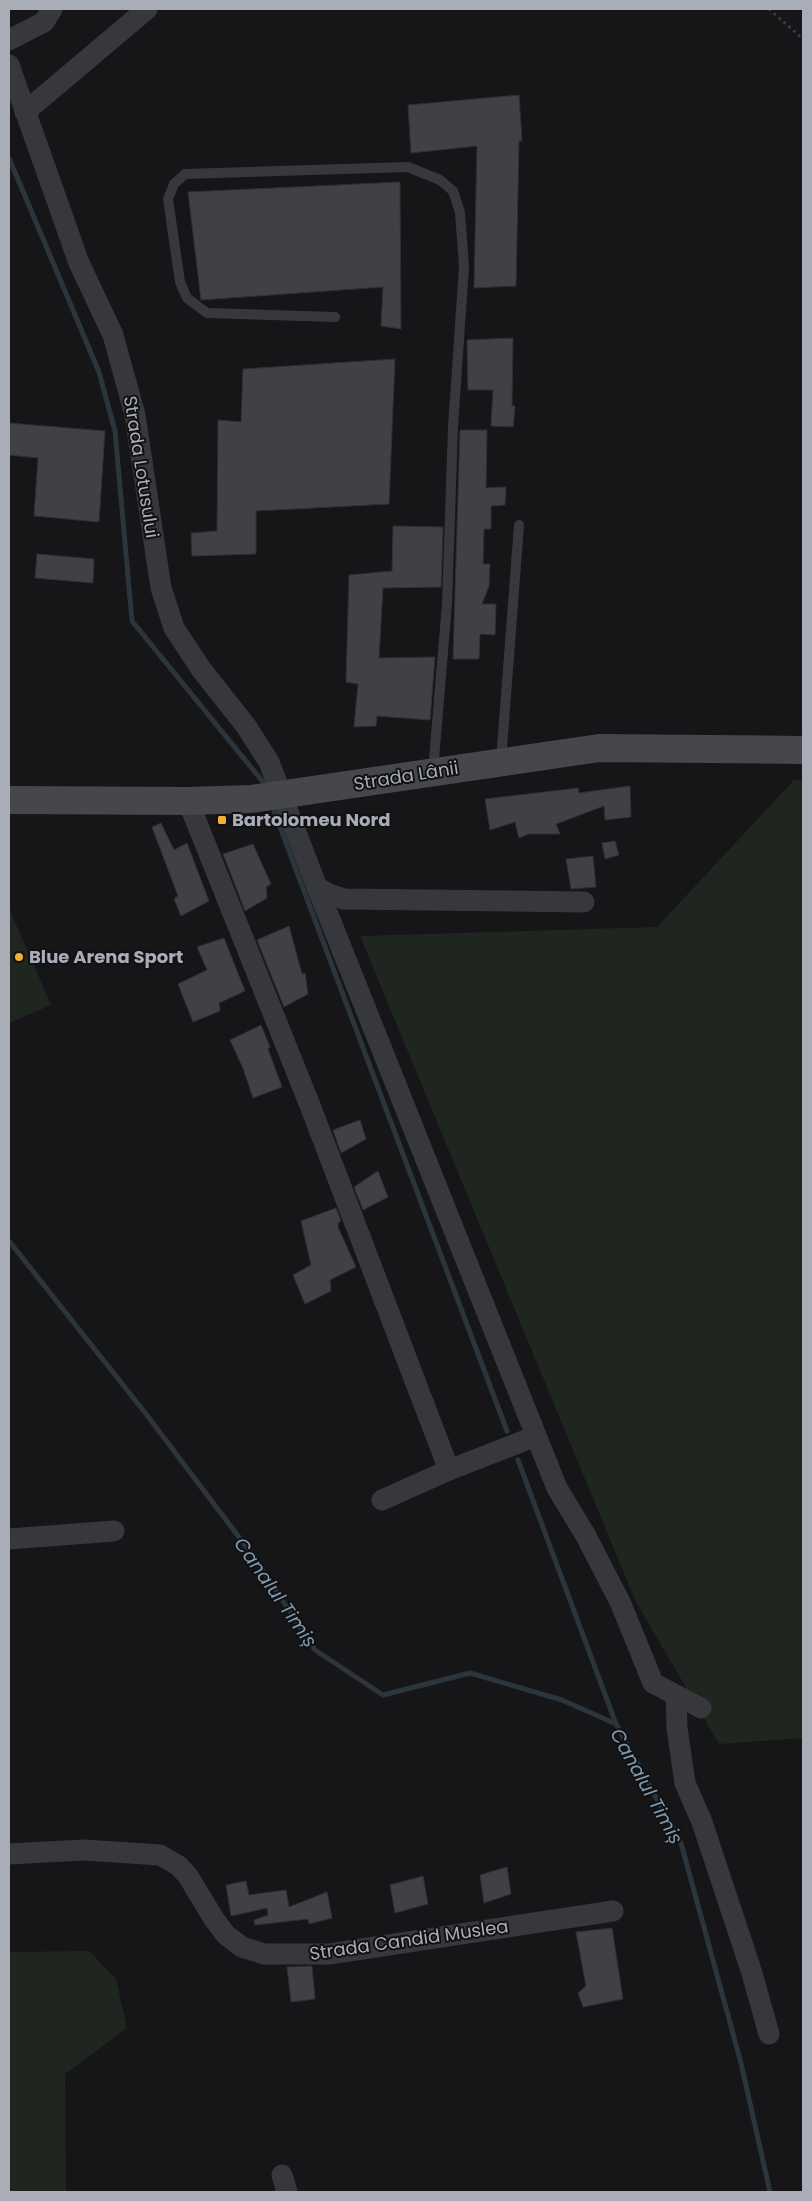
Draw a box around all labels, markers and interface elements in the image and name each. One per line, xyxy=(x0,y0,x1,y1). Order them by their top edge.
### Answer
street label: Strada Lotusului xyxy=(118,394,165,540)
street label: Strada Lânii xyxy=(352,755,460,796)
place label: Bartolomeu Nord xyxy=(232,807,390,832)
marker: Bartolomeu Nord xyxy=(216,814,228,826)
place label: Blue Arena Sport xyxy=(29,944,183,969)
marker: Blue Arena Sport xyxy=(13,951,25,963)
water label: Canalul Timiș xyxy=(228,1532,324,1653)
water label: Canalul Timiș xyxy=(604,1723,690,1849)
street label: Strada Candid Muslea xyxy=(308,1913,510,1966)

